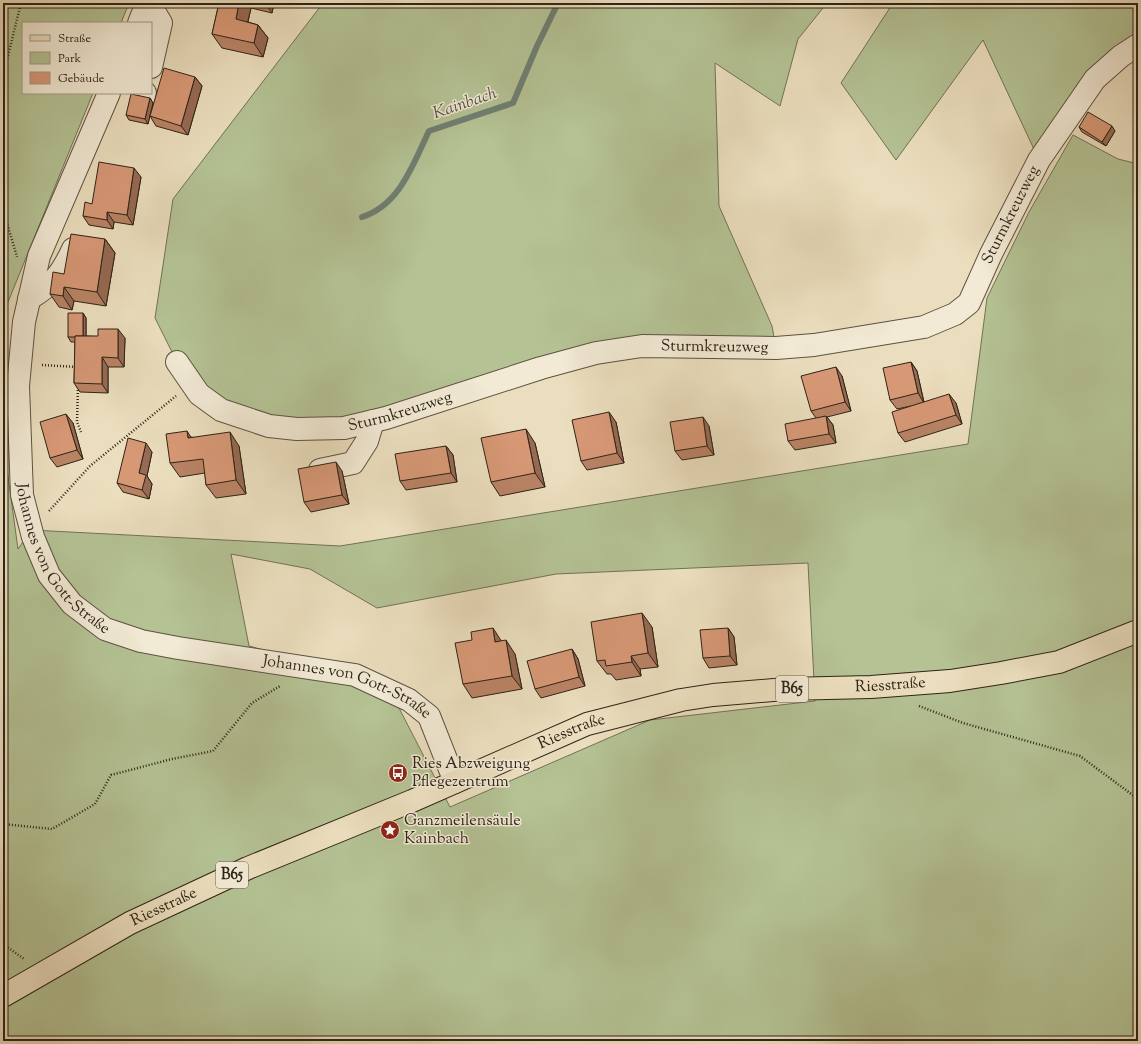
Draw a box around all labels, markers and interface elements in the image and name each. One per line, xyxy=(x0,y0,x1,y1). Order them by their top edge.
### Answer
legend xyxy=(22,22,152,94)
text: Straße xyxy=(58,30,92,48)
text: Park xyxy=(58,50,81,68)
text: Gebäude xyxy=(58,70,105,88)
water label: Kainbach xyxy=(430,82,501,126)
street label: Sturmkreuzweg xyxy=(976,162,1046,268)
street label: Sturmkreuzweg xyxy=(661,335,769,359)
street label: Sturmkreuzweg xyxy=(346,386,455,438)
street label: Johannes von Gott-Straße xyxy=(10,482,115,640)
street label: Johannes von Gott-Straße xyxy=(260,649,436,725)
street label: Riesstraße xyxy=(855,671,926,699)
road number: B65 xyxy=(776,676,808,702)
street label: Riesstraße xyxy=(534,708,608,756)
place label: Ries Abzweigung Pflegezentrum xyxy=(412,753,530,794)
bus stop icon: Ries Abzweigung Pflegezentrum xyxy=(387,762,409,784)
place label: Ganzmeilensäule Kainbach xyxy=(404,810,521,851)
place icon: Ganzmeilensäule Kainbach xyxy=(379,819,401,841)
road number: B65 xyxy=(216,862,248,888)
street label: Riesstraße xyxy=(127,882,201,933)

